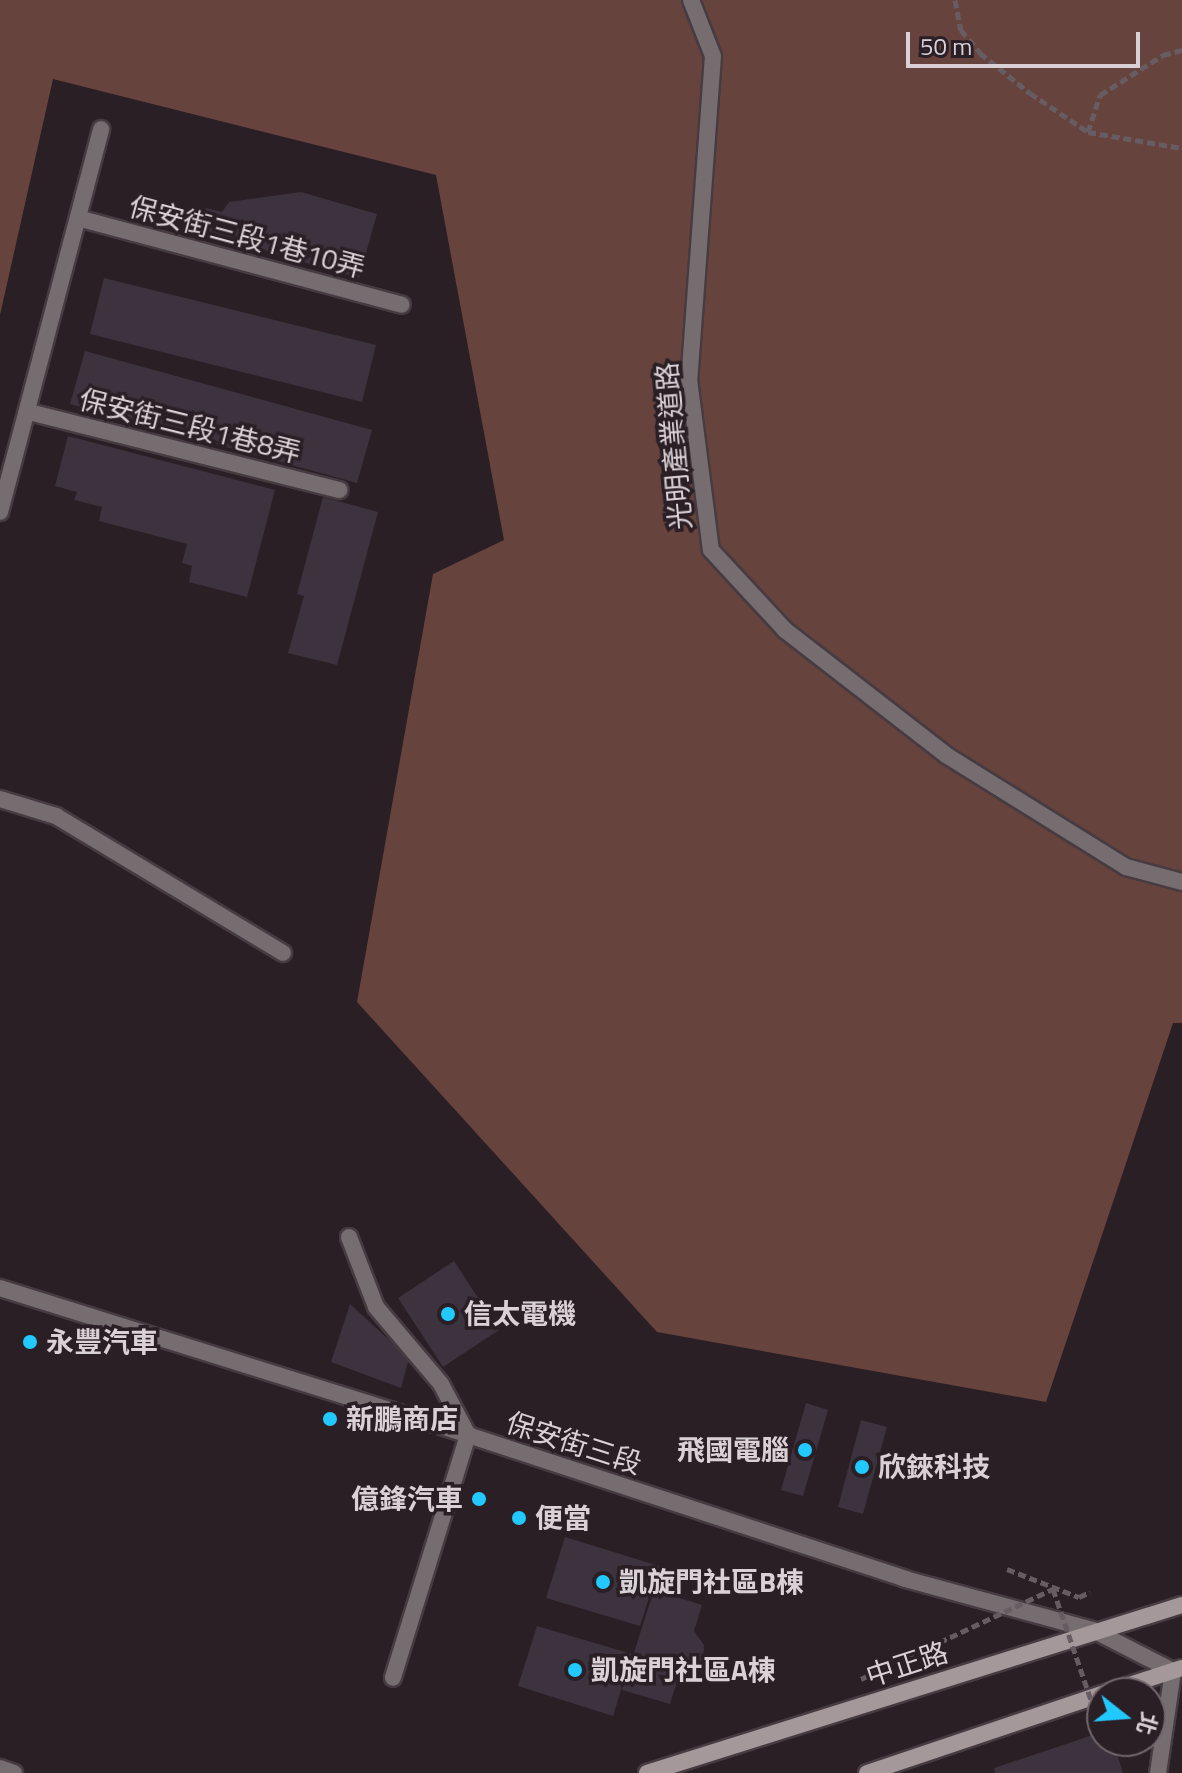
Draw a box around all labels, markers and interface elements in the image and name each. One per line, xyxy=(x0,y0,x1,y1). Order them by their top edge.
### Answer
scale bar xyxy=(910,16,1144,66)
text: 50 m xyxy=(920,28,972,64)
street label: 保安街三段1巷10弄 xyxy=(125,189,369,285)
street label: 光明產業道路 xyxy=(650,361,698,531)
street label: 保安街三段1巷8弄 xyxy=(76,382,304,470)
place label: 信太電機 xyxy=(464,1297,576,1331)
marker: 信太電機 xyxy=(439,1305,457,1323)
place label: 永豐汽車 xyxy=(46,1325,158,1359)
marker: 永豐汽車 xyxy=(21,1333,39,1351)
place label: 新鵬商店 xyxy=(346,1402,458,1436)
street label: 保安街三段 xyxy=(502,1405,646,1481)
marker: 新鵬商店 xyxy=(321,1410,339,1428)
place label: 飛國電腦 xyxy=(677,1433,789,1467)
marker: 飛國電腦 xyxy=(796,1441,814,1459)
place label: 欣錸科技 xyxy=(878,1450,990,1484)
marker: 欣錸科技 xyxy=(853,1458,871,1476)
place label: 億鋒汽車 xyxy=(351,1482,463,1516)
marker: 億鋒汽車 xyxy=(470,1490,488,1508)
place label: 便當 xyxy=(535,1501,591,1535)
marker: 便當 xyxy=(510,1509,528,1527)
place label: 凱旋門社區B棟 xyxy=(619,1565,804,1599)
marker: 凱旋門社區B棟 xyxy=(594,1573,612,1591)
street label: 中正路 xyxy=(862,1635,952,1693)
place label: 凱旋門社區A棟 xyxy=(591,1653,776,1687)
marker: 凱旋門社區A棟 xyxy=(566,1661,584,1679)
north arrow xyxy=(1086,1677,1166,1757)
text: 北 xyxy=(1128,1708,1167,1739)

